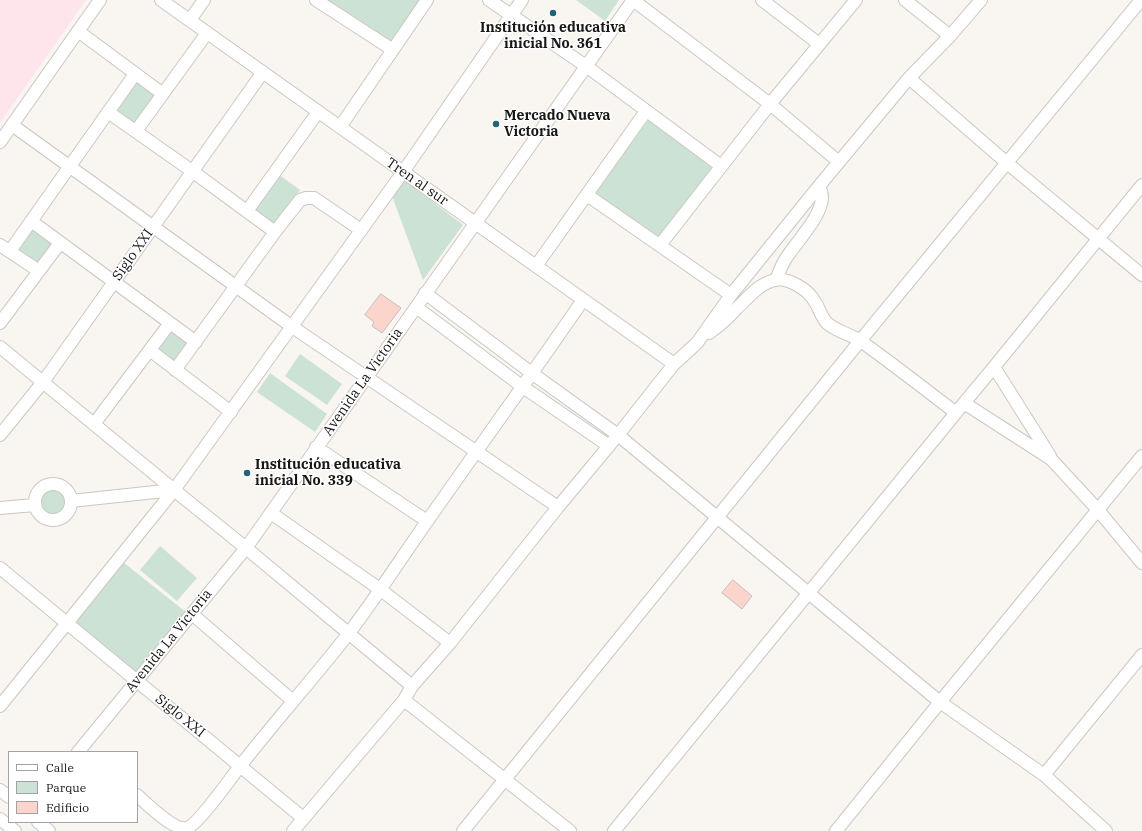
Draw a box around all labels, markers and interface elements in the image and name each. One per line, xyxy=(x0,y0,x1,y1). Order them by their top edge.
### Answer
marker: Institución educativa inicial No. 361 xyxy=(548,8,558,18)
place label: Institución educativa inicial No. 361 xyxy=(480,20,626,52)
place label: Mercado Nueva Victoria xyxy=(504,108,611,140)
marker: Mercado Nueva Victoria xyxy=(491,119,501,129)
street label: Tren al sur xyxy=(383,155,451,209)
street label: Siglo XXI xyxy=(109,226,157,284)
street label: Avenida La Victoria xyxy=(319,325,407,439)
place label: Institución educativa inicial No. 339 xyxy=(255,457,401,490)
marker: Institución educativa inicial No. 339 xyxy=(242,468,252,478)
street label: Avenida La Victoria xyxy=(122,586,216,696)
street label: Siglo XXI xyxy=(152,691,208,741)
legend xyxy=(8,751,138,823)
text: Calle xyxy=(46,760,74,775)
text: Parque xyxy=(46,780,86,795)
text: Edificio xyxy=(46,800,89,815)

